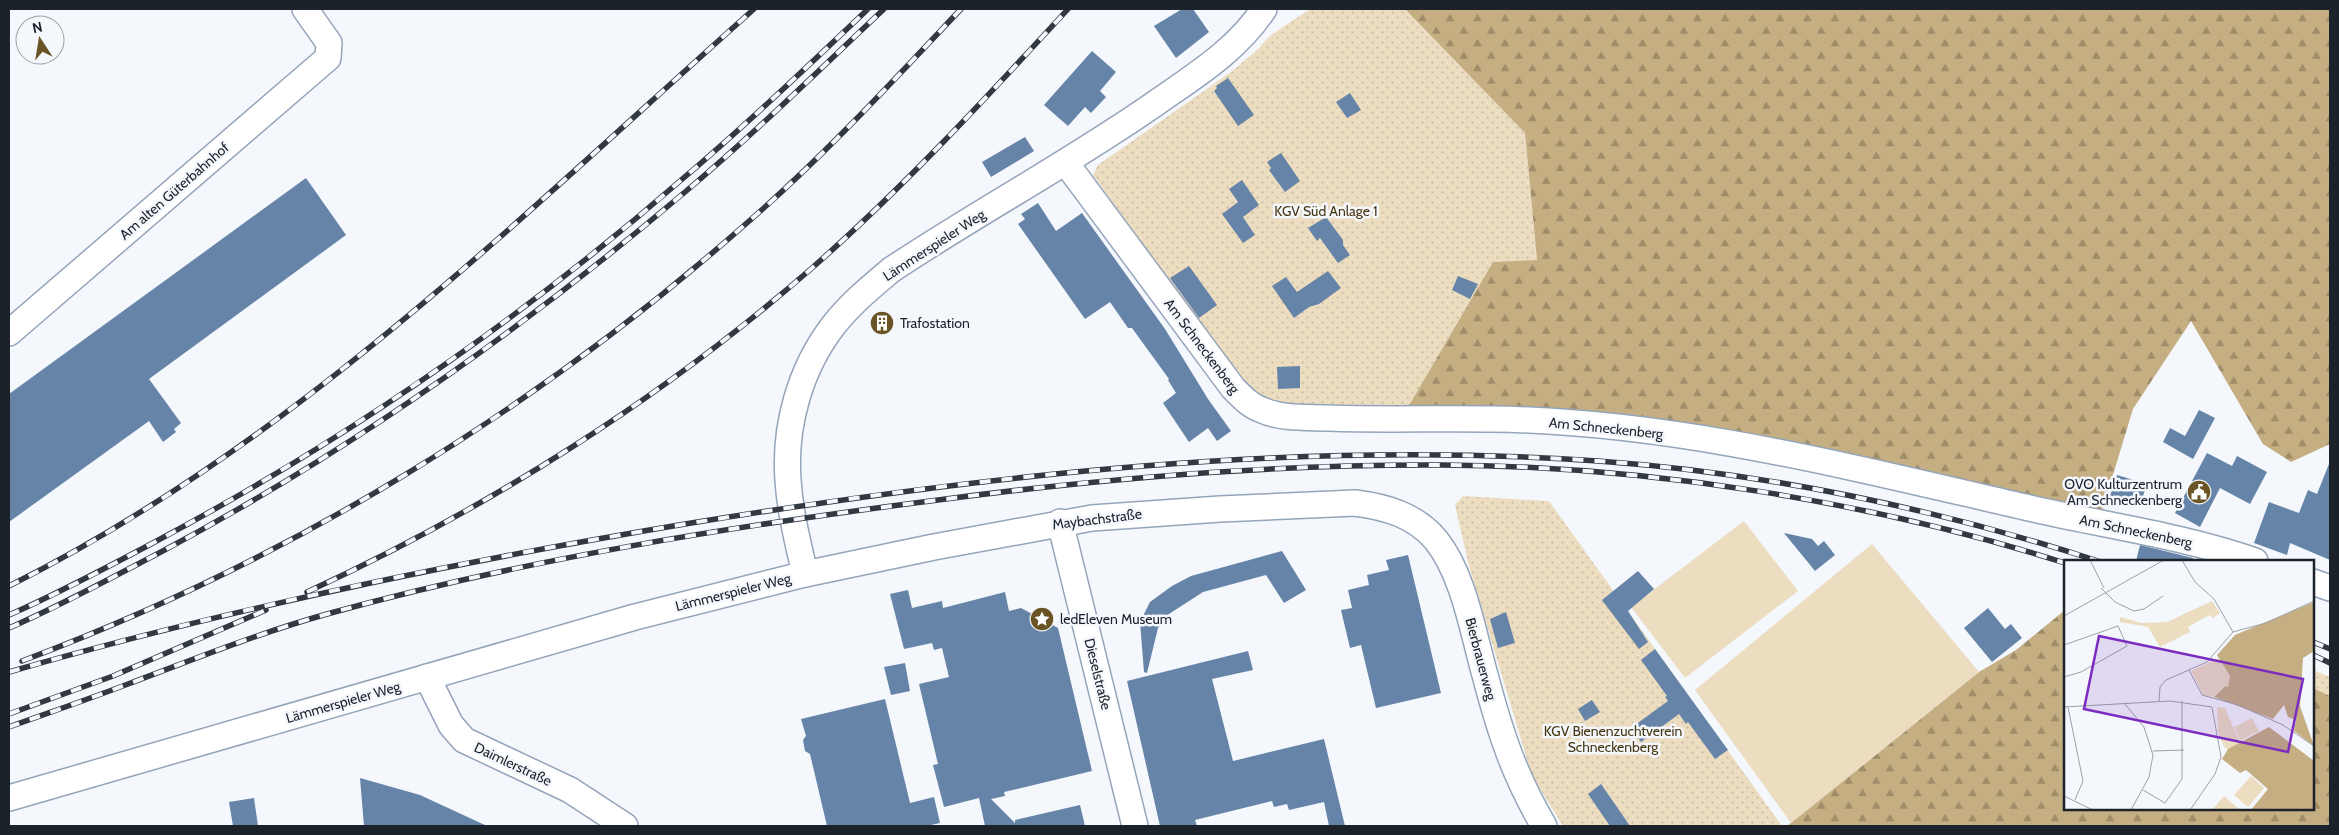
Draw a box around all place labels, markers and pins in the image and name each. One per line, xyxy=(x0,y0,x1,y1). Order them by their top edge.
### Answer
building icon: Trafostation xyxy=(869,310,895,336)
place label: Trafostation xyxy=(900,314,970,332)
place label: OVO Kulturzentrum Am Schneckenberg xyxy=(2064,475,2183,509)
public building icon: OVO Kulturzentrum Am Schneckenberg xyxy=(2186,479,2212,505)
place icon: ledEleven Museum xyxy=(1029,606,1055,632)
place label: ledEleven Museum xyxy=(1060,610,1172,628)

